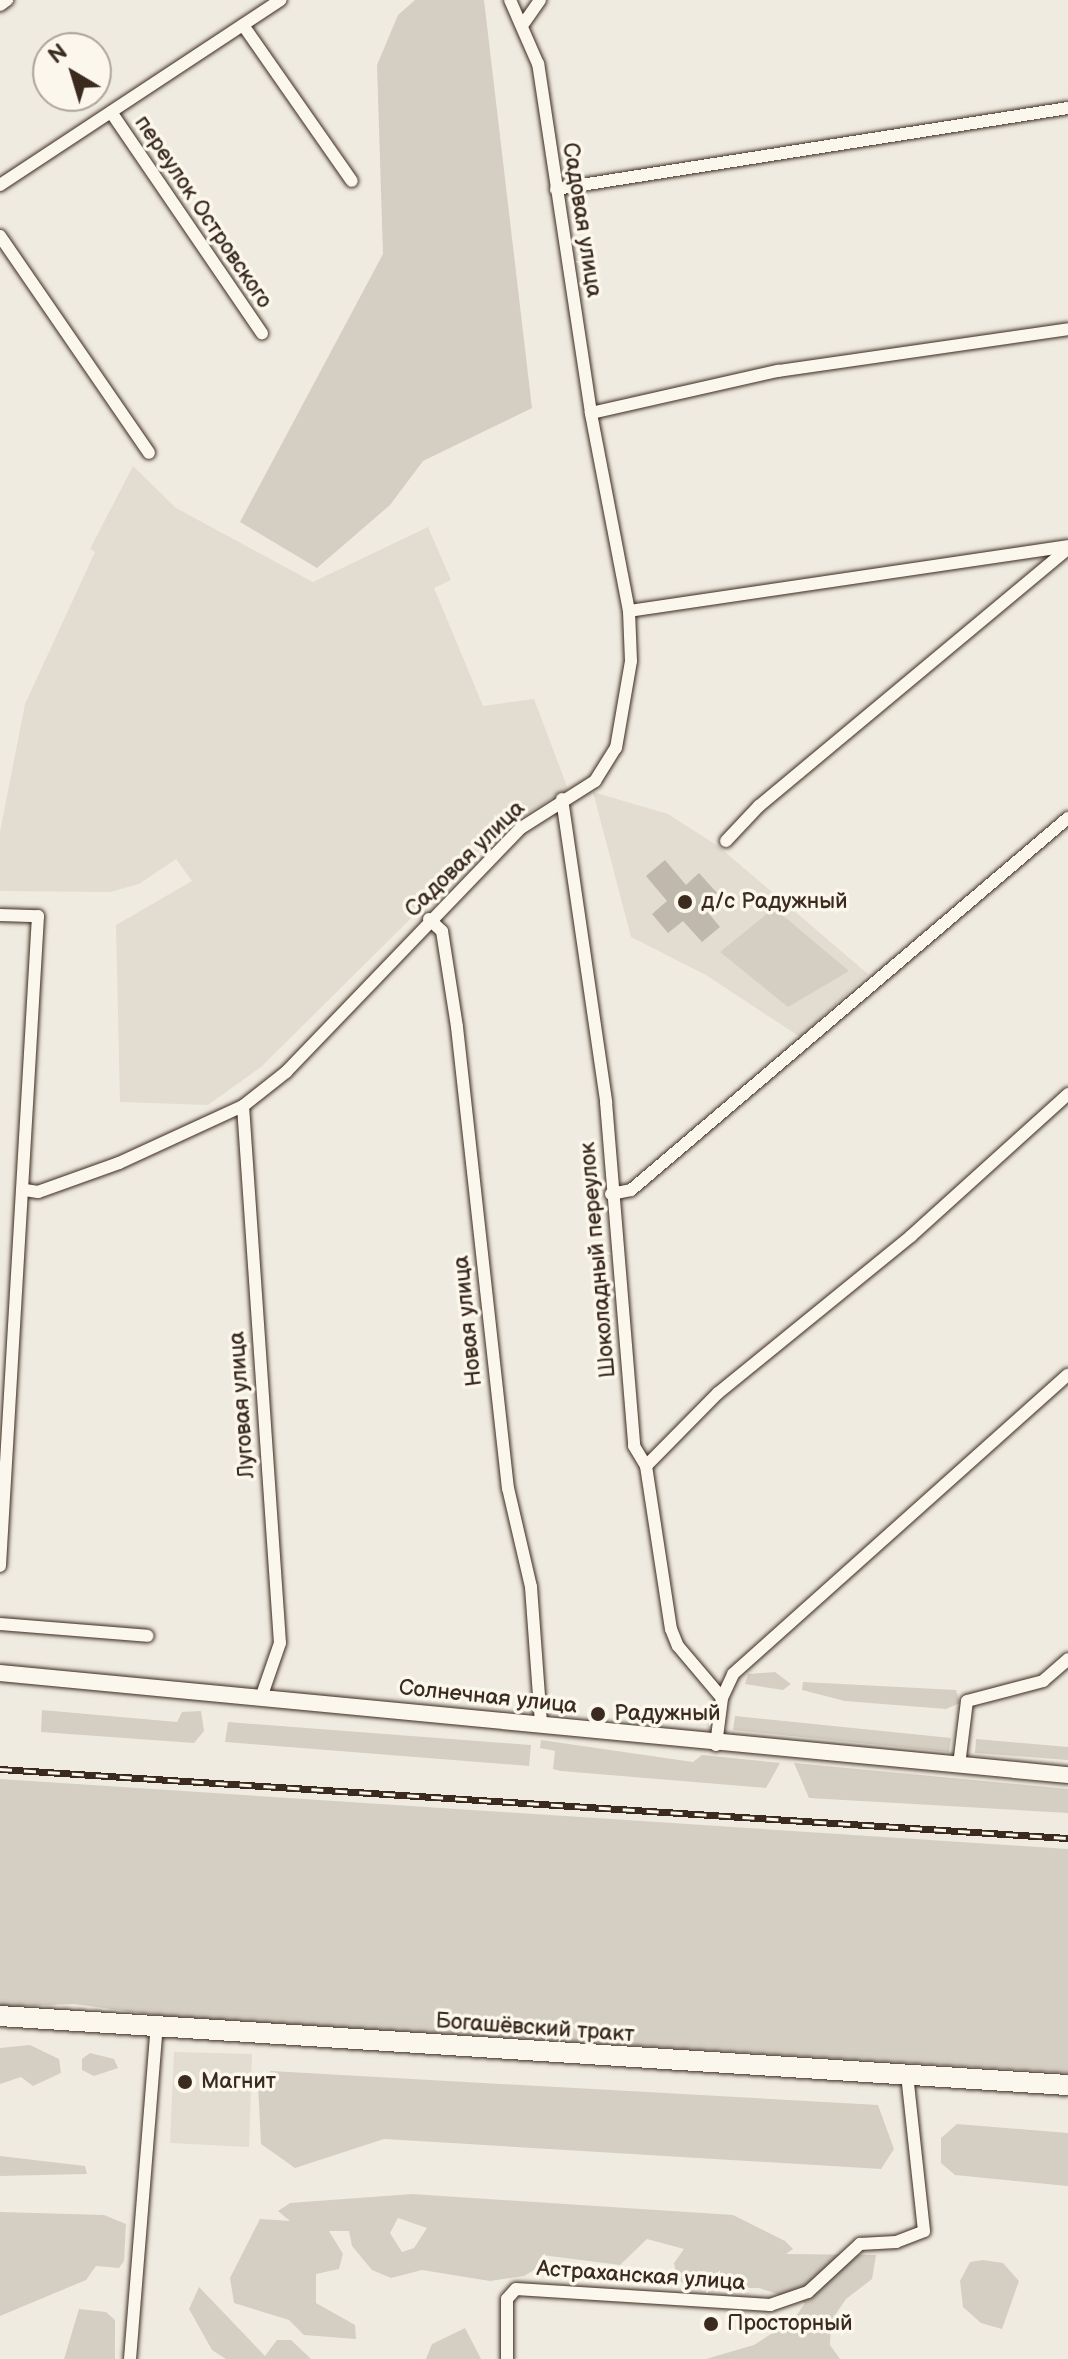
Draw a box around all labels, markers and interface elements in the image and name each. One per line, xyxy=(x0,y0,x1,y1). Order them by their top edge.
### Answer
north arrow xyxy=(32,32,112,112)
text: N xyxy=(43,39,73,70)
street label: переулок Островского xyxy=(129,111,277,313)
street label: Садовая улица xyxy=(557,141,607,299)
street label: Садовая улица xyxy=(400,795,530,923)
place label: д/с Радужный xyxy=(701,889,848,915)
marker: д/с Радужный xyxy=(676,893,694,911)
street label: Шоколадный переулок xyxy=(575,1141,621,1379)
street label: Новая улица xyxy=(448,1254,488,1388)
street label: Луговая улица xyxy=(224,1331,260,1479)
street label: Солнечная улица xyxy=(398,1675,578,1719)
place label: Радужный xyxy=(614,1701,721,1727)
marker: Радужный xyxy=(589,1705,607,1723)
street label: Богашёвский тракт xyxy=(435,2008,635,2048)
place label: Магнит xyxy=(201,2069,276,2095)
marker: Магнит xyxy=(176,2073,194,2091)
street label: Астраханская улица xyxy=(536,2256,746,2296)
place label: Просторный xyxy=(727,2311,853,2337)
marker: Просторный xyxy=(702,2315,720,2333)

